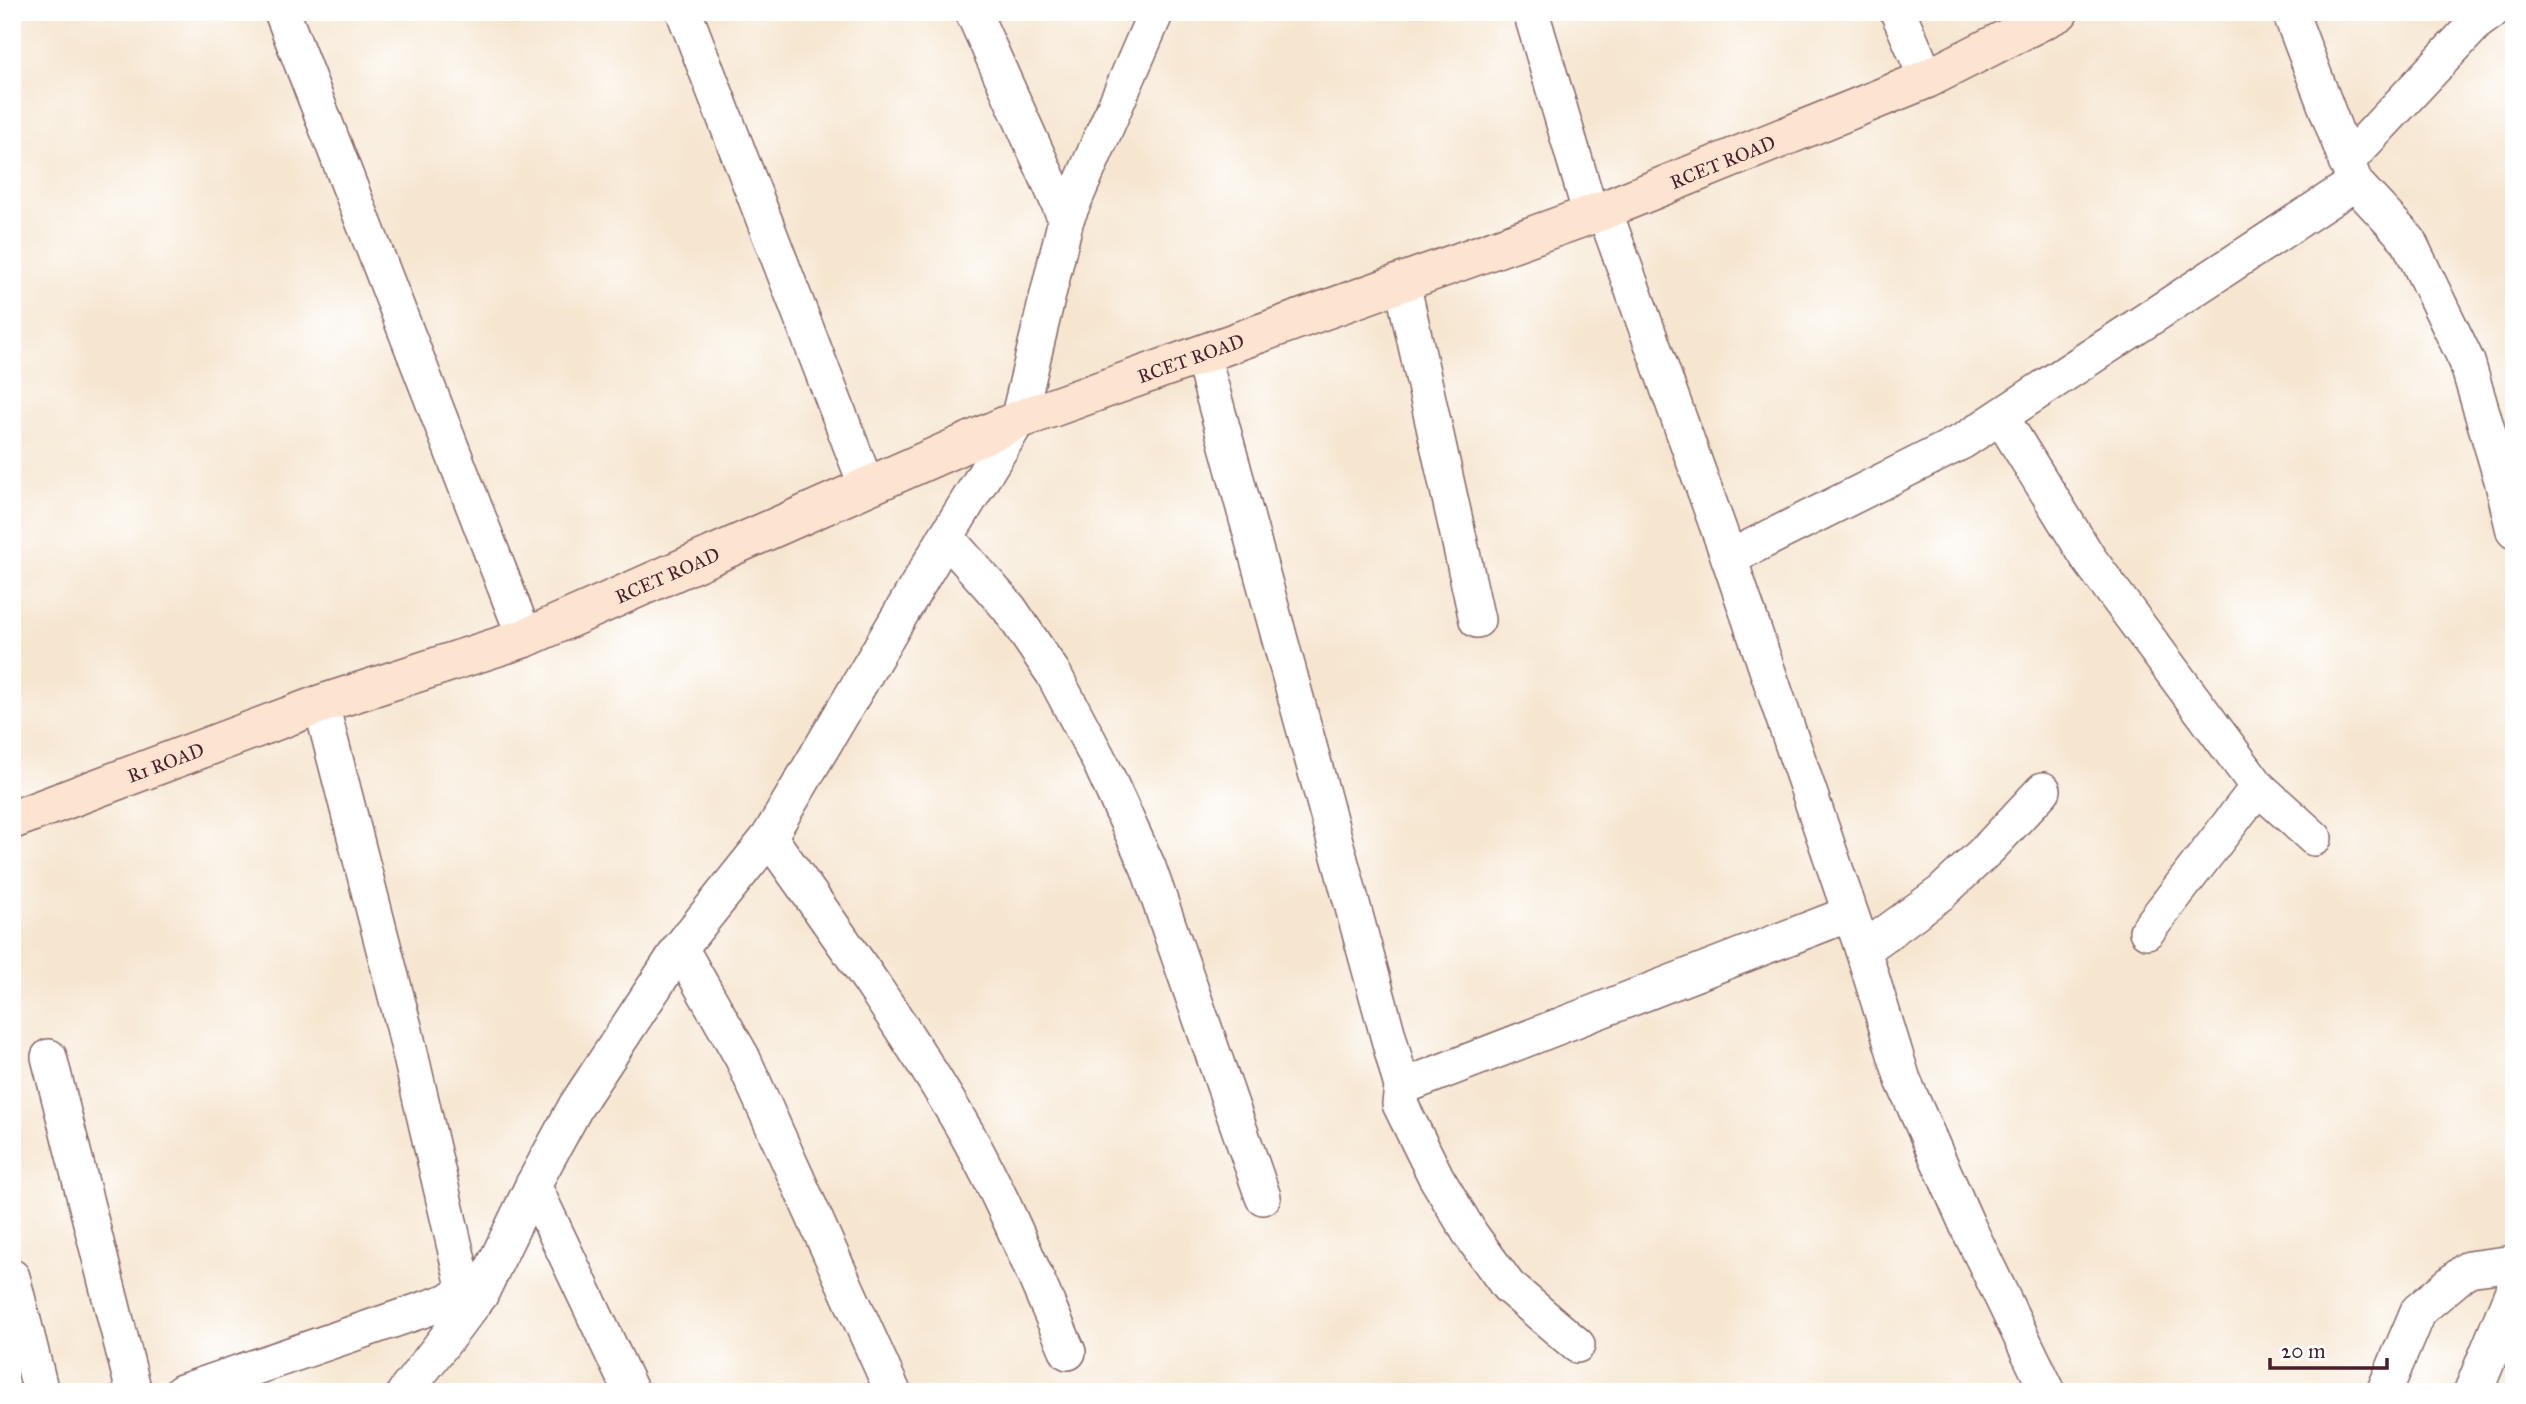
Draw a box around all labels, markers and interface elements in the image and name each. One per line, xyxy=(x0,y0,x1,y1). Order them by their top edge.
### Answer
street label: RCET ROAD xyxy=(1667,131,1779,194)
street label: RCET ROAD xyxy=(1134,329,1247,388)
street label: RCET ROAD xyxy=(612,542,723,609)
street label: R1 ROAD xyxy=(124,738,207,788)
scale bar xyxy=(2270,1327,2388,1371)
text: 20 m xyxy=(2281,1338,2326,1364)

